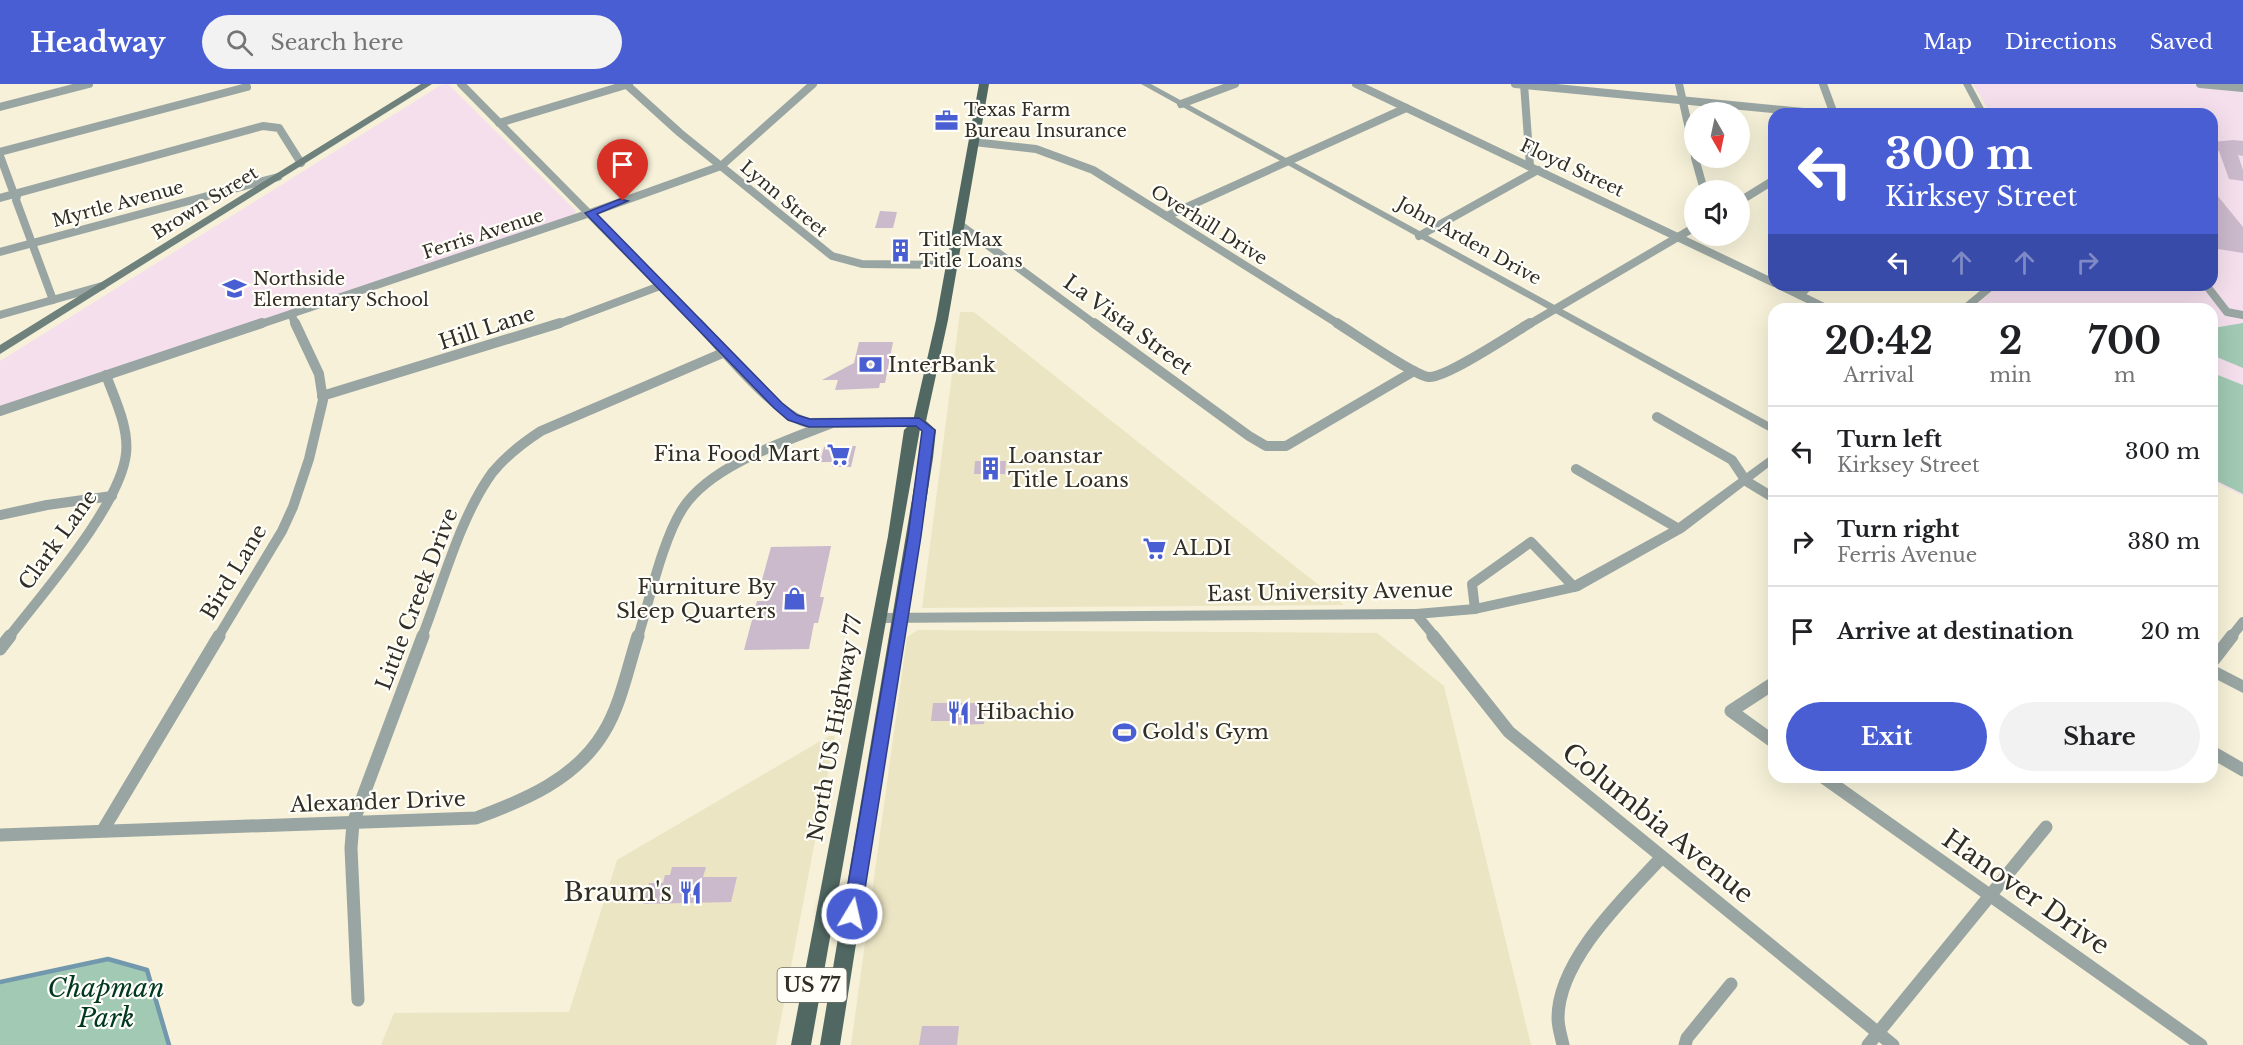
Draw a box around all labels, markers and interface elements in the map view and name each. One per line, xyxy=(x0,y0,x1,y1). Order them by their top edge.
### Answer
search box xyxy=(202,15,622,69)
text: Headway xyxy=(30,25,166,60)
icon: search xyxy=(223,26,256,59)
text: Search here xyxy=(271,29,404,56)
text: Map xyxy=(1923,29,1972,55)
text: Directions xyxy=(2005,29,2117,55)
text: Saved xyxy=(2150,29,2213,55)
place label: Texas Farm Bureau Insurance xyxy=(964,99,1127,142)
north arrow xyxy=(1684,102,1750,168)
map controls xyxy=(1684,102,1750,246)
office icon: Texas Farm Bureau Insurance xyxy=(933,107,959,133)
text: 300 m xyxy=(1885,128,2033,180)
icon: left xyxy=(1786,132,1864,210)
street label: Floyd Street xyxy=(1517,134,1628,202)
pin xyxy=(597,139,648,201)
icon: arrive xyxy=(606,148,639,181)
street label: Lynn Street xyxy=(736,156,832,242)
street label: Brown Street xyxy=(148,162,262,244)
street label: Myrtle Avenue xyxy=(50,176,186,232)
street label: Overhill Drive xyxy=(1147,180,1271,270)
button: sound xyxy=(1684,180,1750,246)
text: Kirksey Street xyxy=(1885,180,2078,213)
street label: John Arden Drive xyxy=(1391,191,1545,290)
street label: Ferris Avenue xyxy=(420,204,546,264)
place label: TitleMax Title Loans xyxy=(919,229,1023,272)
building icon: TitleMax Title Loans xyxy=(888,237,914,263)
icon: left xyxy=(1882,246,1915,279)
icon: ahead xyxy=(1945,246,1978,279)
icon: ahead xyxy=(2008,246,2041,279)
icon: right xyxy=(2071,246,2104,279)
place label: Northside Elementary School xyxy=(253,268,429,311)
street label: La Vista Street xyxy=(1058,269,1198,381)
school or university icon: Northside Elementary School xyxy=(222,276,248,302)
street label: Hill Lane xyxy=(436,300,538,356)
text: 20:42 xyxy=(1825,319,1933,364)
text: 2 xyxy=(1999,319,2022,364)
text: 700 xyxy=(2088,319,2161,364)
bank icon: InterBank xyxy=(857,352,883,378)
place label: InterBank xyxy=(888,352,996,378)
text: Arrival xyxy=(1843,363,1914,387)
text: min xyxy=(1990,363,2032,387)
text: m xyxy=(2114,363,2136,387)
text: Turn left xyxy=(1837,426,1942,453)
icon: left xyxy=(1786,435,1819,468)
text: 300 m xyxy=(2125,438,2200,465)
place label: Fina Food Mart xyxy=(654,441,820,467)
supermarket icon: Fina Food Mart xyxy=(825,441,851,467)
place label: Loanstar Title Loans xyxy=(1008,443,1129,493)
text: Kirksey Street xyxy=(1837,453,1980,477)
building icon: Loanstar Title Loans xyxy=(977,455,1003,481)
street label: Clark Lane xyxy=(13,485,103,595)
street label: Little Creek Drive xyxy=(370,504,464,694)
text: Turn right xyxy=(1837,516,1959,543)
street label: Bird Lane xyxy=(195,520,273,624)
icon: right xyxy=(1786,525,1819,558)
text: 380 m xyxy=(2127,528,2200,555)
supermarket icon: ALDI xyxy=(1142,535,1168,561)
place label: ALDI xyxy=(1172,535,1232,561)
text: Ferris Avenue xyxy=(1837,543,1977,567)
place label: Furniture By Sleep Quarters xyxy=(616,574,777,624)
street label: East University Avenue xyxy=(1207,577,1453,607)
shop icon: Furniture By Sleep Quarters xyxy=(781,586,807,612)
street label: North US Highway 77 xyxy=(802,612,868,843)
icon: arrive xyxy=(1786,615,1819,648)
text: Arrive at destination xyxy=(1837,618,2074,645)
text: 20 m xyxy=(2141,618,2200,645)
restaurant icon: Hibachio xyxy=(945,699,971,725)
place label: Hibachio xyxy=(976,699,1075,725)
button: Exit xyxy=(1786,702,1987,771)
button: Share xyxy=(1999,702,2200,771)
sports icon: Gold's Gym xyxy=(1111,719,1137,745)
place label: Gold's Gym xyxy=(1142,719,1269,745)
street label: Columbia Avenue xyxy=(1556,736,1760,910)
street label: Alexander Drive xyxy=(289,786,466,818)
street label: Hanover Drive xyxy=(1936,823,2116,961)
place label: Braum's xyxy=(563,876,672,908)
restaurant icon: Braum's xyxy=(677,879,703,905)
position arrow xyxy=(820,882,884,946)
road number: US 77 xyxy=(778,968,846,1002)
park label: Chapman Park xyxy=(48,972,164,1034)

